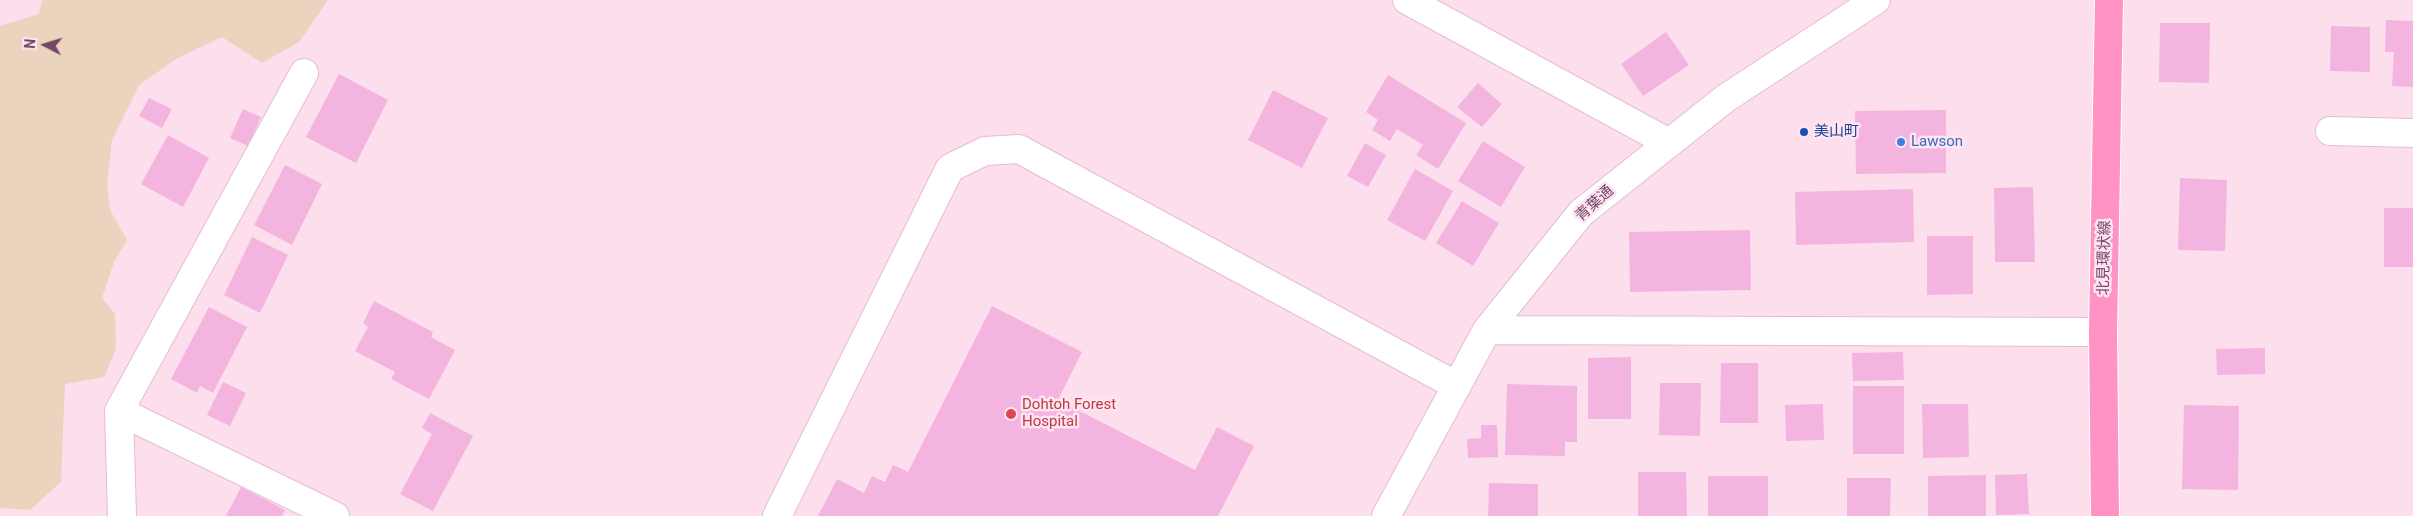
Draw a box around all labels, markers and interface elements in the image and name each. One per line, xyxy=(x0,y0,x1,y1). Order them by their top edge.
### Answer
north arrow xyxy=(20,20,70,70)
text: N xyxy=(22,38,38,49)
place label: 美山町 xyxy=(1814,123,1859,141)
marker: 美山町 xyxy=(1798,126,1810,138)
place label: Lawson xyxy=(1911,133,1963,151)
marker: Lawson xyxy=(1895,136,1907,148)
street label: 青葉通 xyxy=(1572,182,1618,226)
street label: 北見環状線 xyxy=(2095,220,2115,296)
place label: Dohtoh Forest Hospital xyxy=(1022,396,1116,431)
marker: Dohtoh Forest Hospital xyxy=(1004,407,1018,421)

